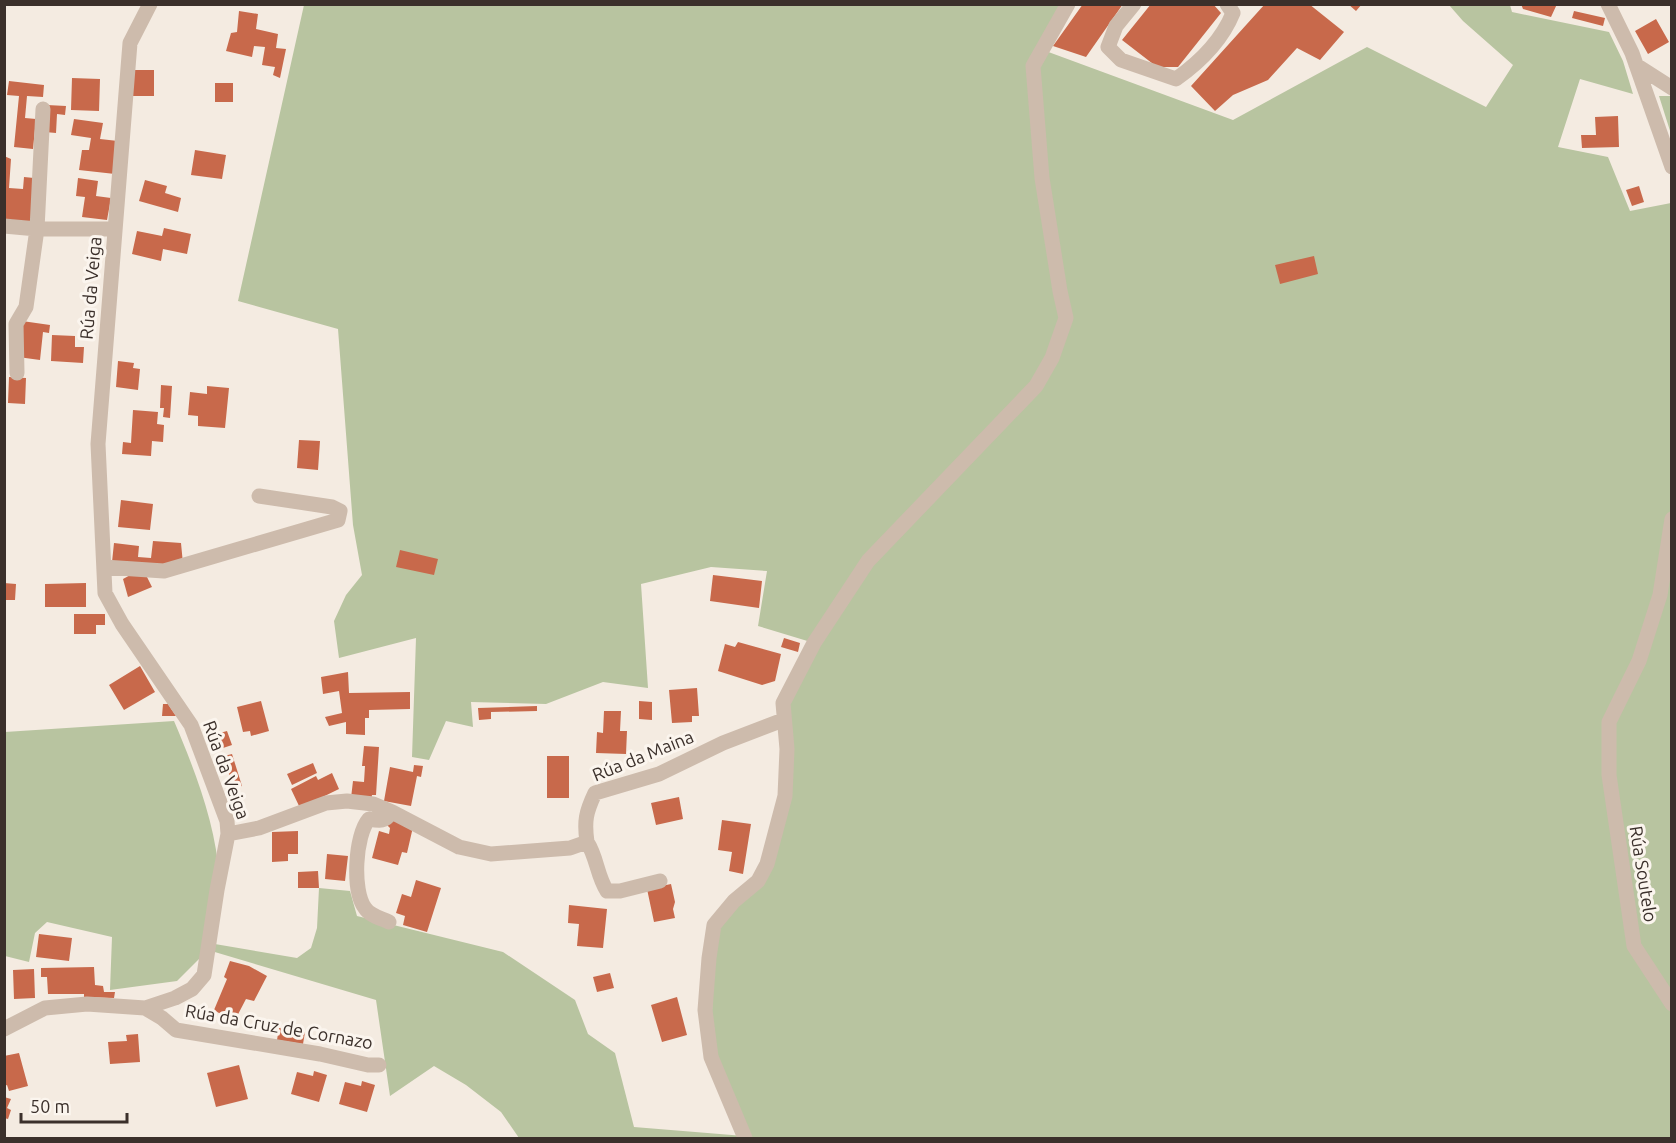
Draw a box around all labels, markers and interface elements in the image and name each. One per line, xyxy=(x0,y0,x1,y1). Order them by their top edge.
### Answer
street label: Rúa da Veiga xyxy=(76,236,104,340)
street label: Rúa da Veiga xyxy=(200,718,254,822)
street label: Rúa da Maina xyxy=(589,726,696,784)
street label: Rúa Soutelo xyxy=(1626,824,1661,923)
street label: Rúa da Cruz de Cornazo xyxy=(184,1000,375,1052)
scale bar xyxy=(21,1086,128,1124)
text: 50 m xyxy=(30,1096,70,1116)

